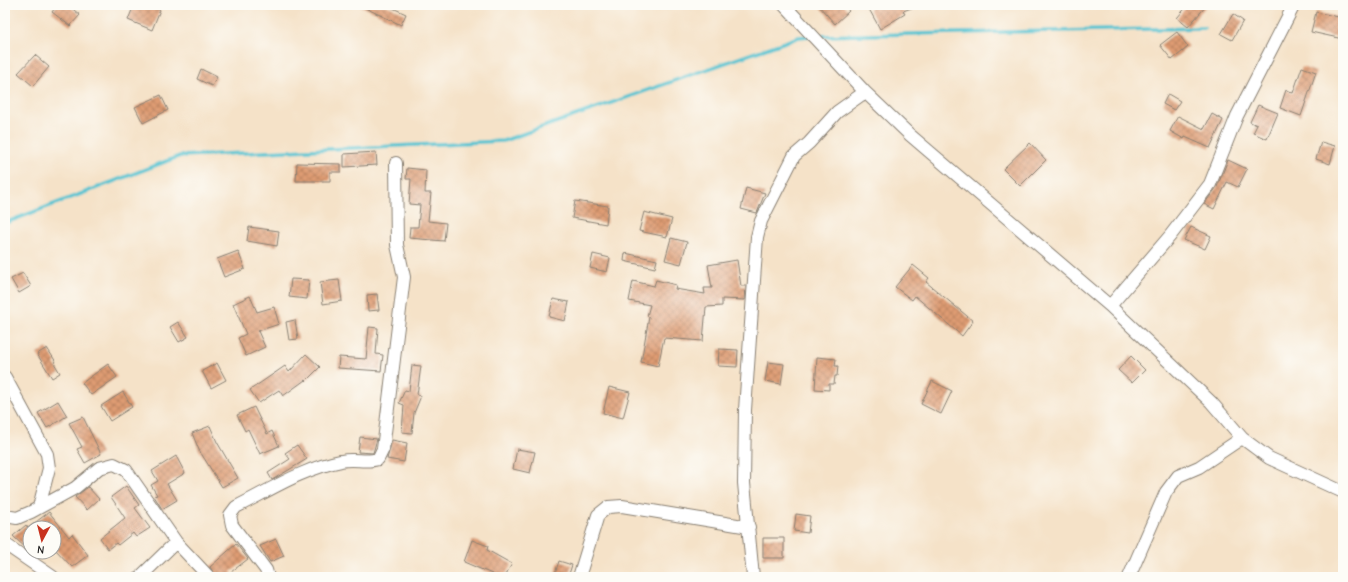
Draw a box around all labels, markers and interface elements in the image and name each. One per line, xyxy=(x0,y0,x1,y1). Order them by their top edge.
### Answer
north arrow xyxy=(22,520,62,560)
text: N xyxy=(36,543,45,556)

